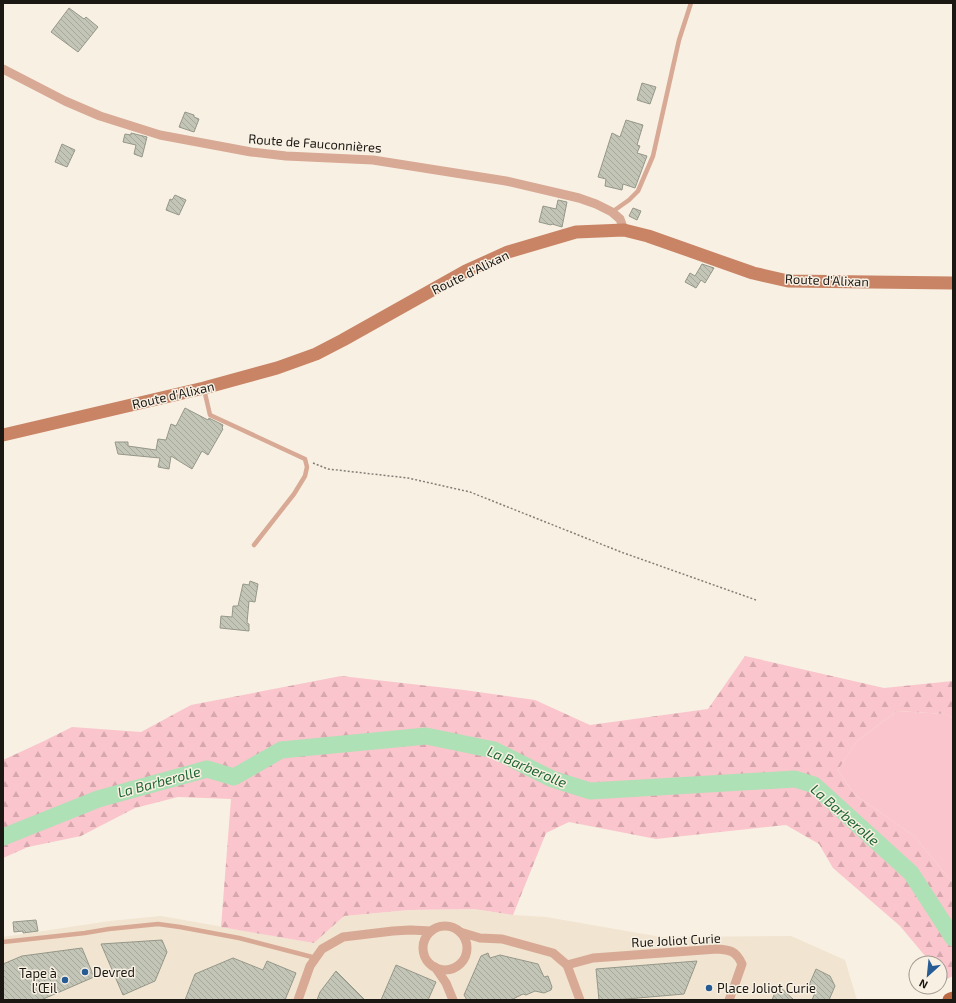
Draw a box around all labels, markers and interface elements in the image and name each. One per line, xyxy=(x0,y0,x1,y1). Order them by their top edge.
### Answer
street label: Route de Fauconnières xyxy=(248,130,382,156)
street label: Route d'Alixan xyxy=(429,246,511,298)
street label: Route d'Alixan xyxy=(785,271,869,289)
street label: Route d'Alixan xyxy=(130,378,216,412)
water label: La Barberolle xyxy=(485,742,570,791)
water label: La Barberolle xyxy=(116,762,203,801)
water label: La Barberolle xyxy=(808,780,883,849)
street label: Rue Joliot Curie xyxy=(631,930,721,950)
north arrow xyxy=(908,955,948,995)
place label: Devred xyxy=(93,964,135,980)
place label: Tape à l'Œil xyxy=(19,965,57,996)
marker: Devred xyxy=(80,967,90,977)
marker: Tape à l'Œil xyxy=(60,975,70,985)
text: N xyxy=(917,977,930,992)
place label: Place Joliot Curie xyxy=(717,980,816,996)
marker: Place Joliot Curie xyxy=(704,983,714,993)

